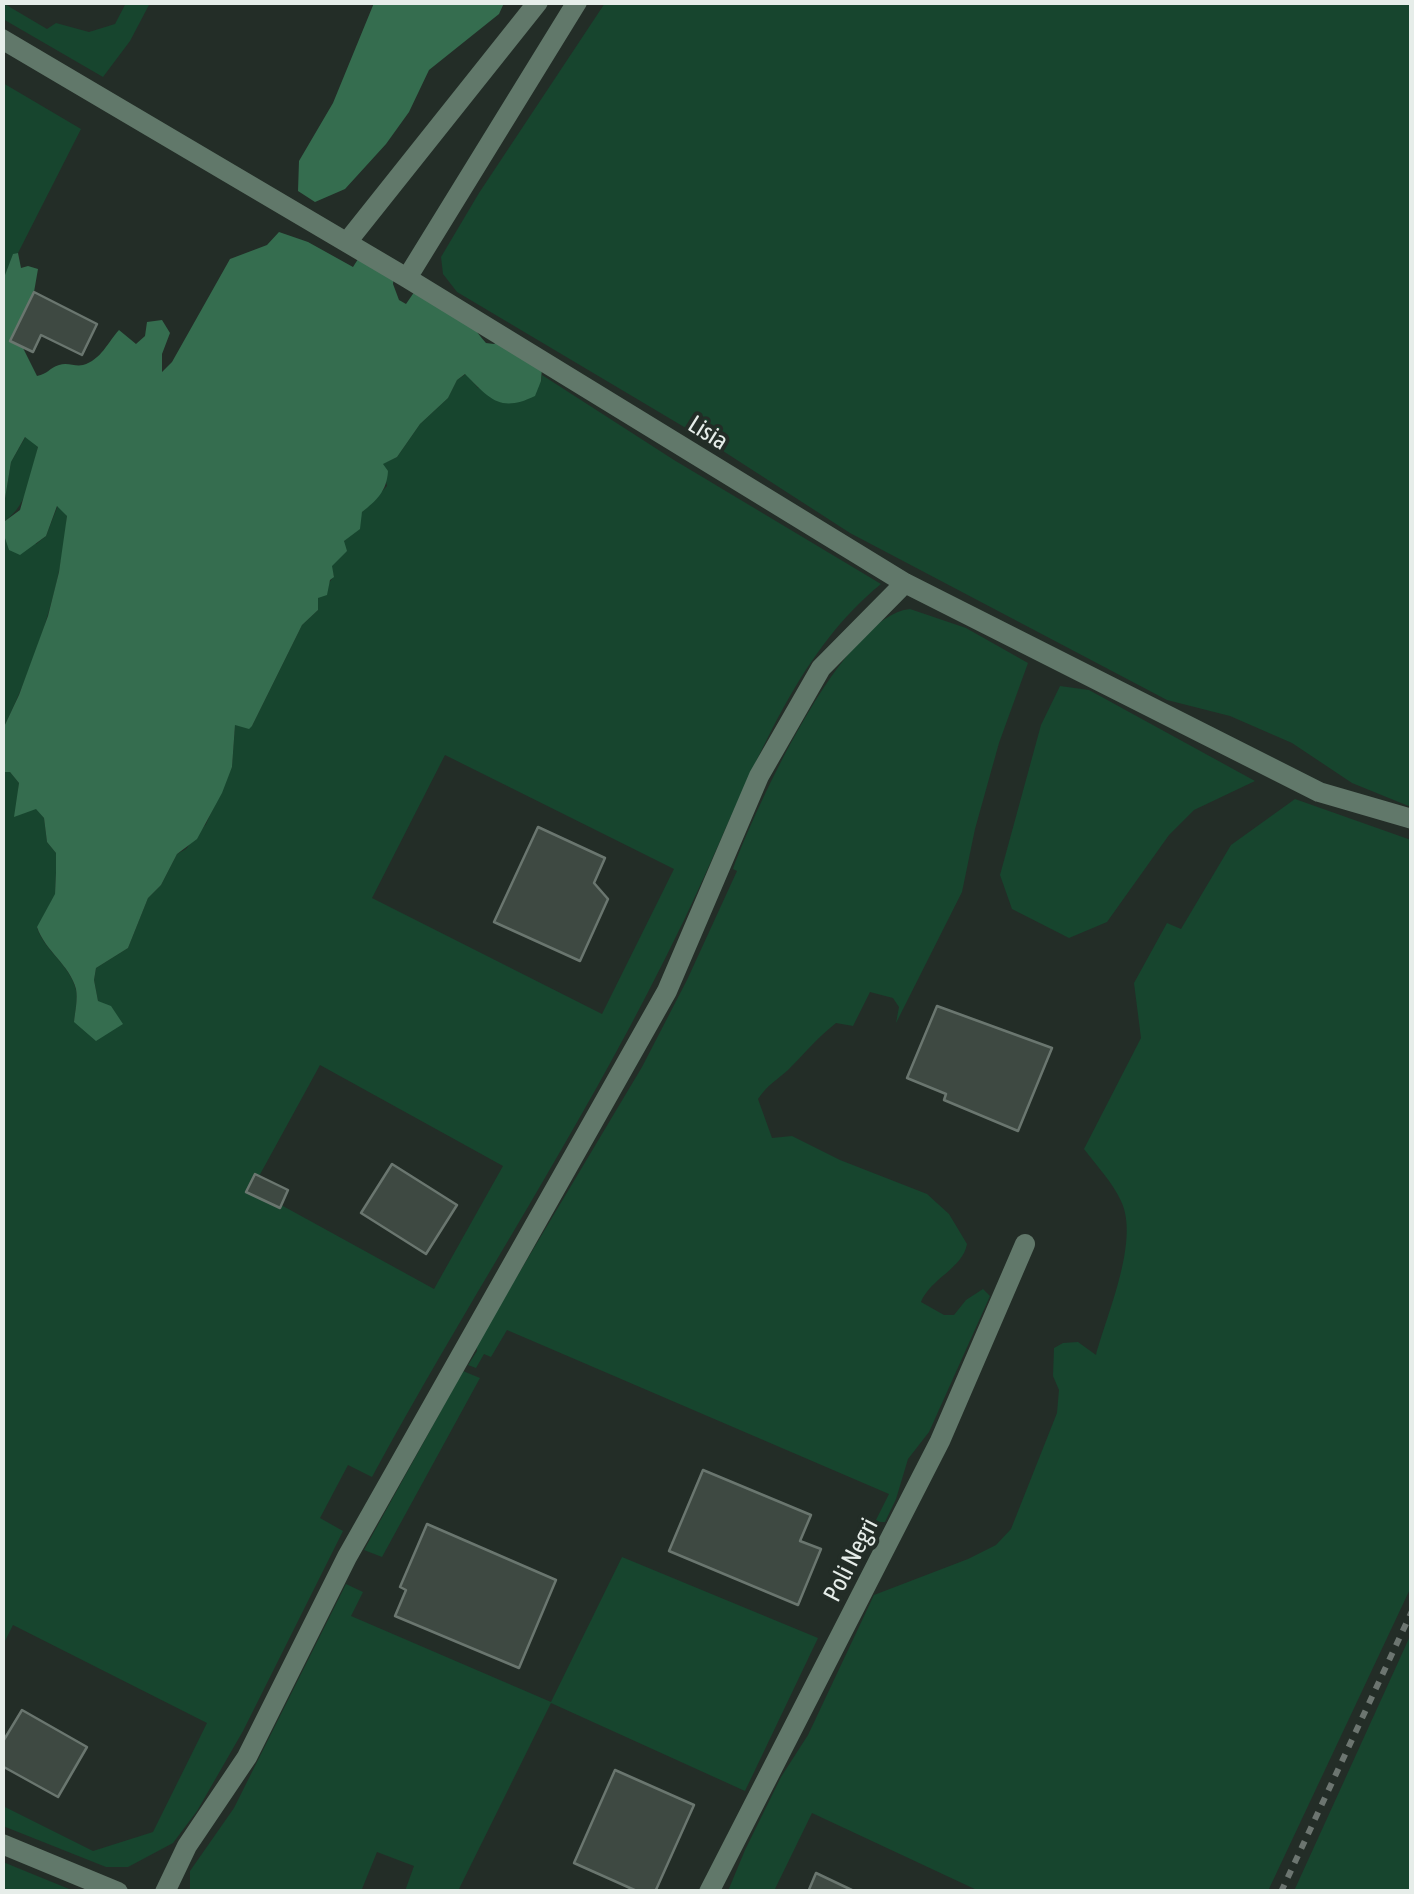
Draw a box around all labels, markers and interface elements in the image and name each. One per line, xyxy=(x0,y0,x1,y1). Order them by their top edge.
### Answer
street label: Lisia xyxy=(682,409,734,457)
street label: Poli Negri xyxy=(817,1513,885,1607)

